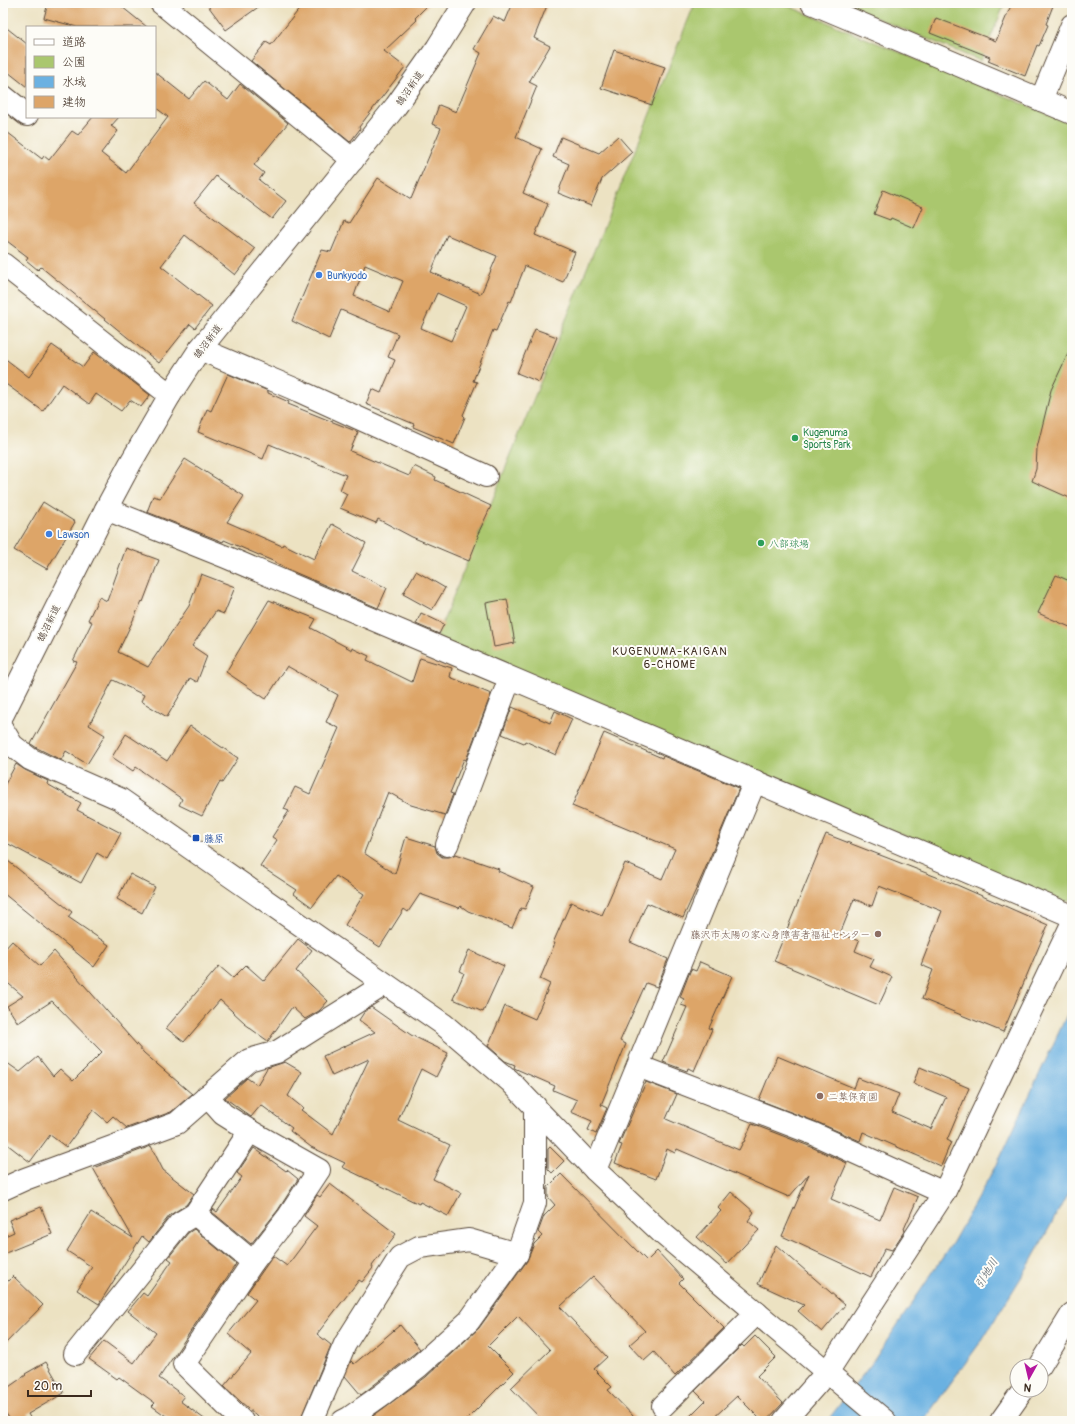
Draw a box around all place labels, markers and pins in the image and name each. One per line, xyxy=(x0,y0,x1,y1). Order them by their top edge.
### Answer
marker: Bunkyodo xyxy=(314,270,324,280)
place label: Bunkyodo xyxy=(327,270,368,282)
place label: Kugenuma Sports Park xyxy=(803,427,852,451)
marker: Kugenuma Sports Park xyxy=(790,433,800,443)
marker: Lawson xyxy=(44,529,54,539)
place label: Lawson xyxy=(57,529,90,541)
marker: 八部球場 xyxy=(756,538,766,548)
place label: 八部球場 xyxy=(769,538,809,550)
marker: 藤原 xyxy=(191,833,201,843)
place label: 藤原 xyxy=(204,833,224,845)
place label: 藤沢市太陽の家心身障害者福祉センター xyxy=(690,929,870,941)
marker: 藤沢市太陽の家心身障害者福祉センター xyxy=(873,929,883,939)
marker: 二葉保育園 xyxy=(815,1091,825,1101)
place label: 二葉保育園 xyxy=(828,1091,878,1103)

